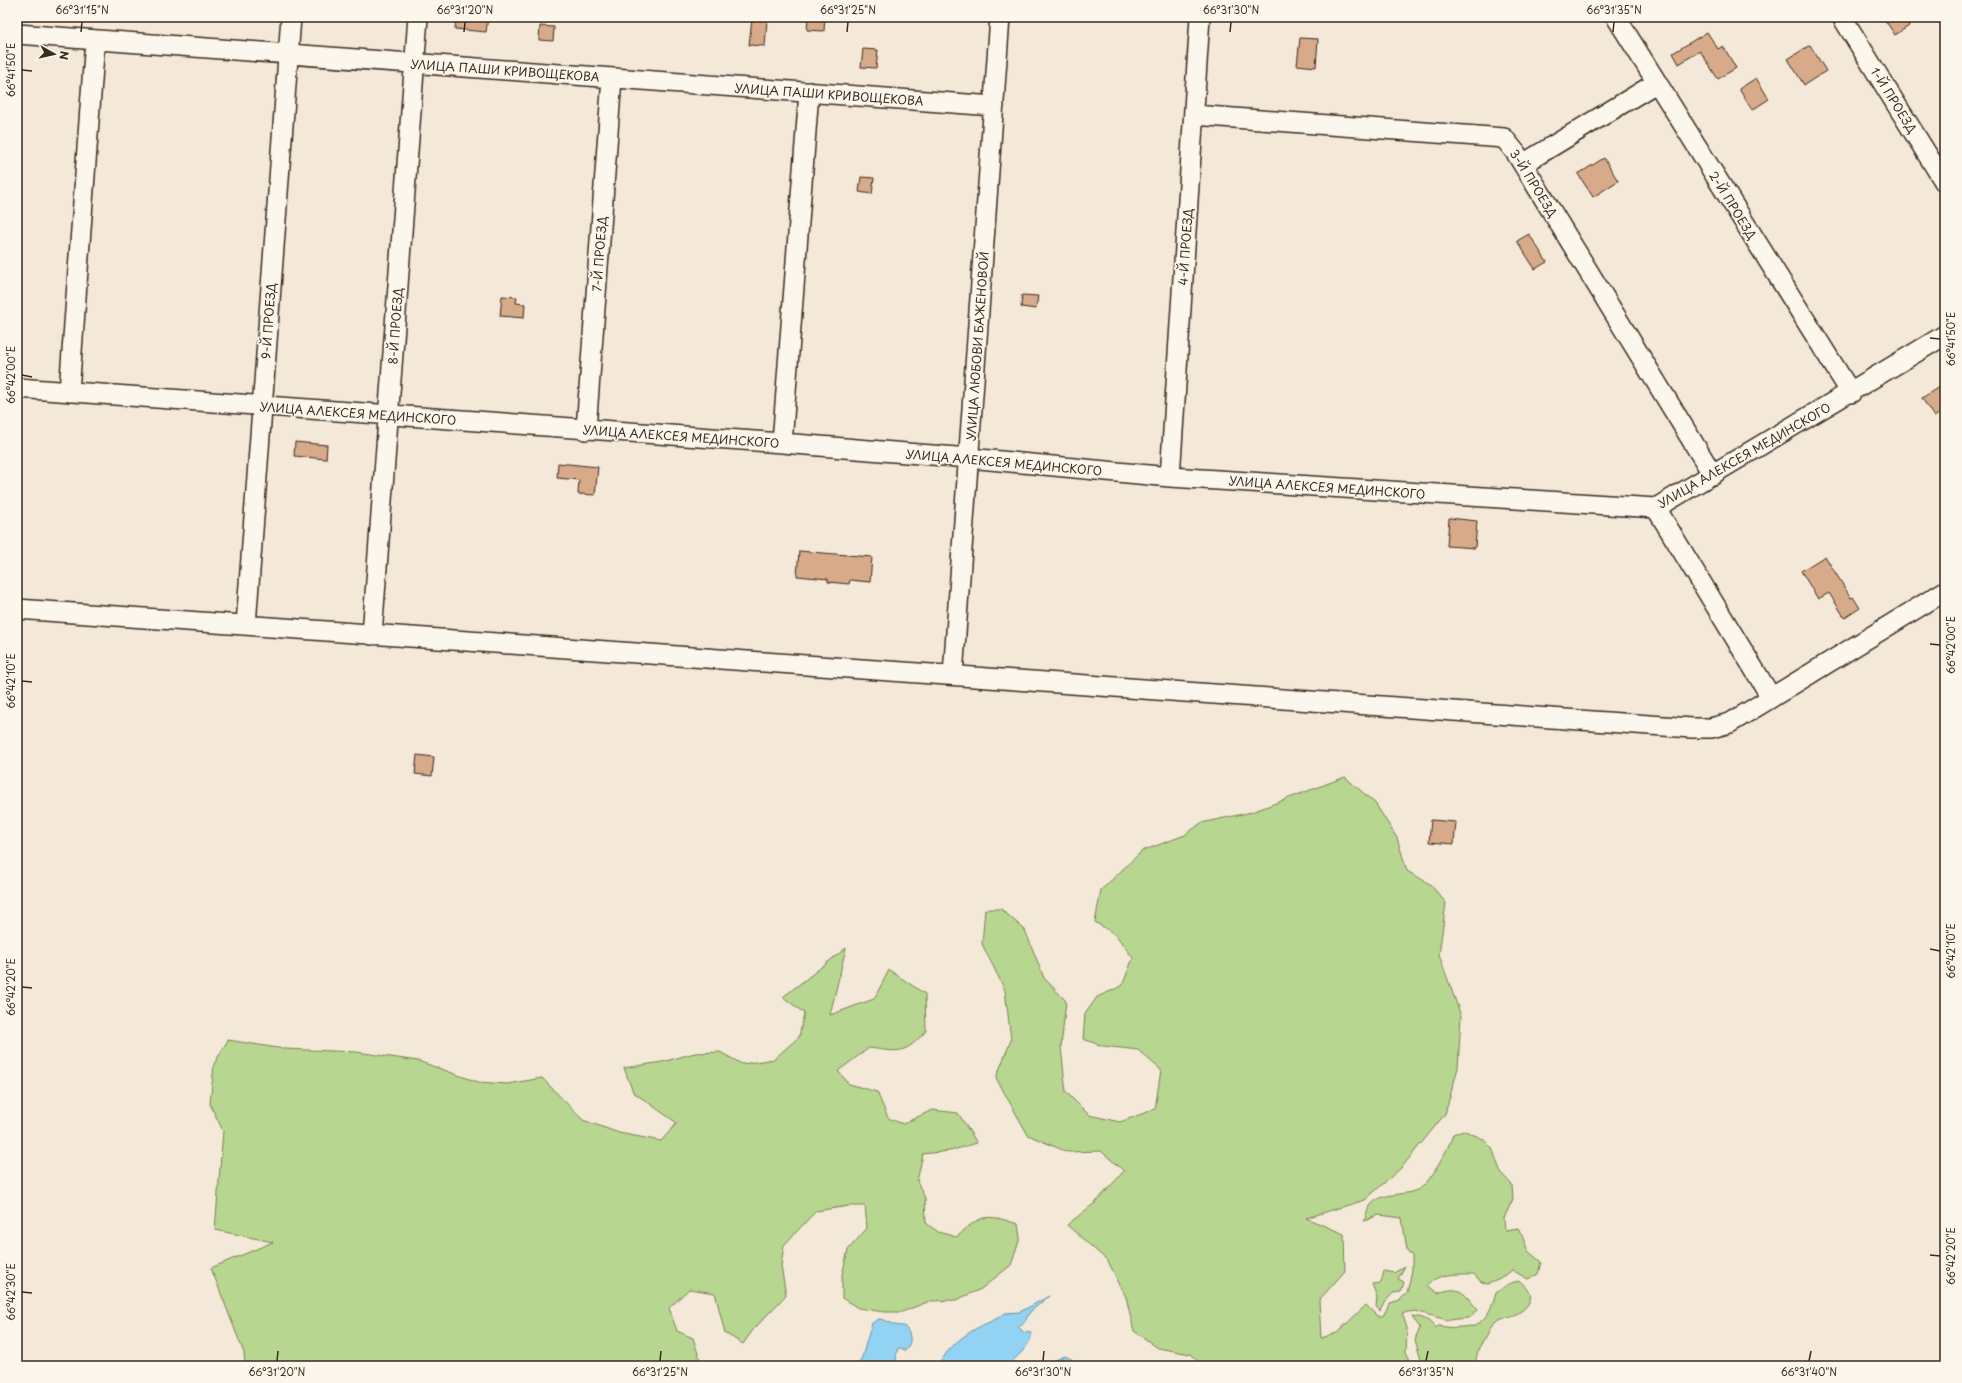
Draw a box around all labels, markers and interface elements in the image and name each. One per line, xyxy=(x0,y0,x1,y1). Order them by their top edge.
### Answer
text: 66°31'15"N xyxy=(55,2,109,17)
text: 66°31'20"N xyxy=(437,2,494,17)
text: 66°31'25"N xyxy=(820,2,876,17)
text: 66°31'30"N xyxy=(1203,2,1259,17)
text: 66°31'35"N xyxy=(1586,2,1642,17)
north arrow xyxy=(34,34,74,74)
text: 66°41'50"E xyxy=(3,43,18,97)
text: N xyxy=(55,50,73,61)
street label: УЛИЦА ПАШИ КРИВОЩЕКОВА xyxy=(410,54,600,86)
street label: 1-Й ПРОЕЗД xyxy=(1867,64,1921,136)
street label: УЛИЦА ПАШИ КРИВОЩЕКОВА xyxy=(734,78,924,110)
street label: 3-Й ПРОЕЗД xyxy=(1506,146,1562,220)
street label: 2-Й ПРОЕЗД xyxy=(1705,167,1761,243)
street label: 4-Й ПРОЕЗД xyxy=(1173,208,1197,286)
street label: 7-Й ПРОЕЗД xyxy=(587,216,611,292)
street label: УЛИЦА ЛЮБОВИ БАЖЕНОВОЙ xyxy=(961,251,993,441)
street label: 9-Й ПРОЕЗД xyxy=(256,282,280,360)
street label: 8-Й ПРОЕЗД xyxy=(383,287,407,365)
text: 66°41'50"E xyxy=(1943,312,1958,366)
text: 66°42'00"E xyxy=(3,346,18,404)
street label: УЛИЦА АЛЕКСЕЯ МЕДИНСКОГО xyxy=(259,397,457,429)
street label: УЛИЦА АЛЕКСЕЯ МЕДИНСКОГО xyxy=(1654,398,1834,512)
street label: УЛИЦА АЛЕКСЕЯ МЕДИНСКОГО xyxy=(582,420,780,452)
street label: УЛИЦА АЛЕКСЕЯ МЕДИНСКОГО xyxy=(905,444,1103,480)
street label: УЛИЦА АЛЕКСЕЯ МЕДИНСКОГО xyxy=(1228,471,1426,503)
text: 66°42'00"E xyxy=(1943,616,1958,674)
text: 66°42'10"E xyxy=(3,653,18,709)
text: 66°42'10"E xyxy=(1943,923,1958,979)
text: 66°42'20"E xyxy=(3,958,18,1016)
text: 66°42'20"E xyxy=(1943,1227,1958,1285)
text: 66°42'30"E xyxy=(3,1263,18,1321)
text: 66°31'20"N xyxy=(249,1364,306,1379)
text: 66°31'25"N xyxy=(632,1364,688,1379)
text: 66°31'30"N xyxy=(1015,1364,1071,1379)
text: 66°31'35"N xyxy=(1398,1364,1454,1379)
text: 66°31'40"N xyxy=(1781,1364,1837,1379)

